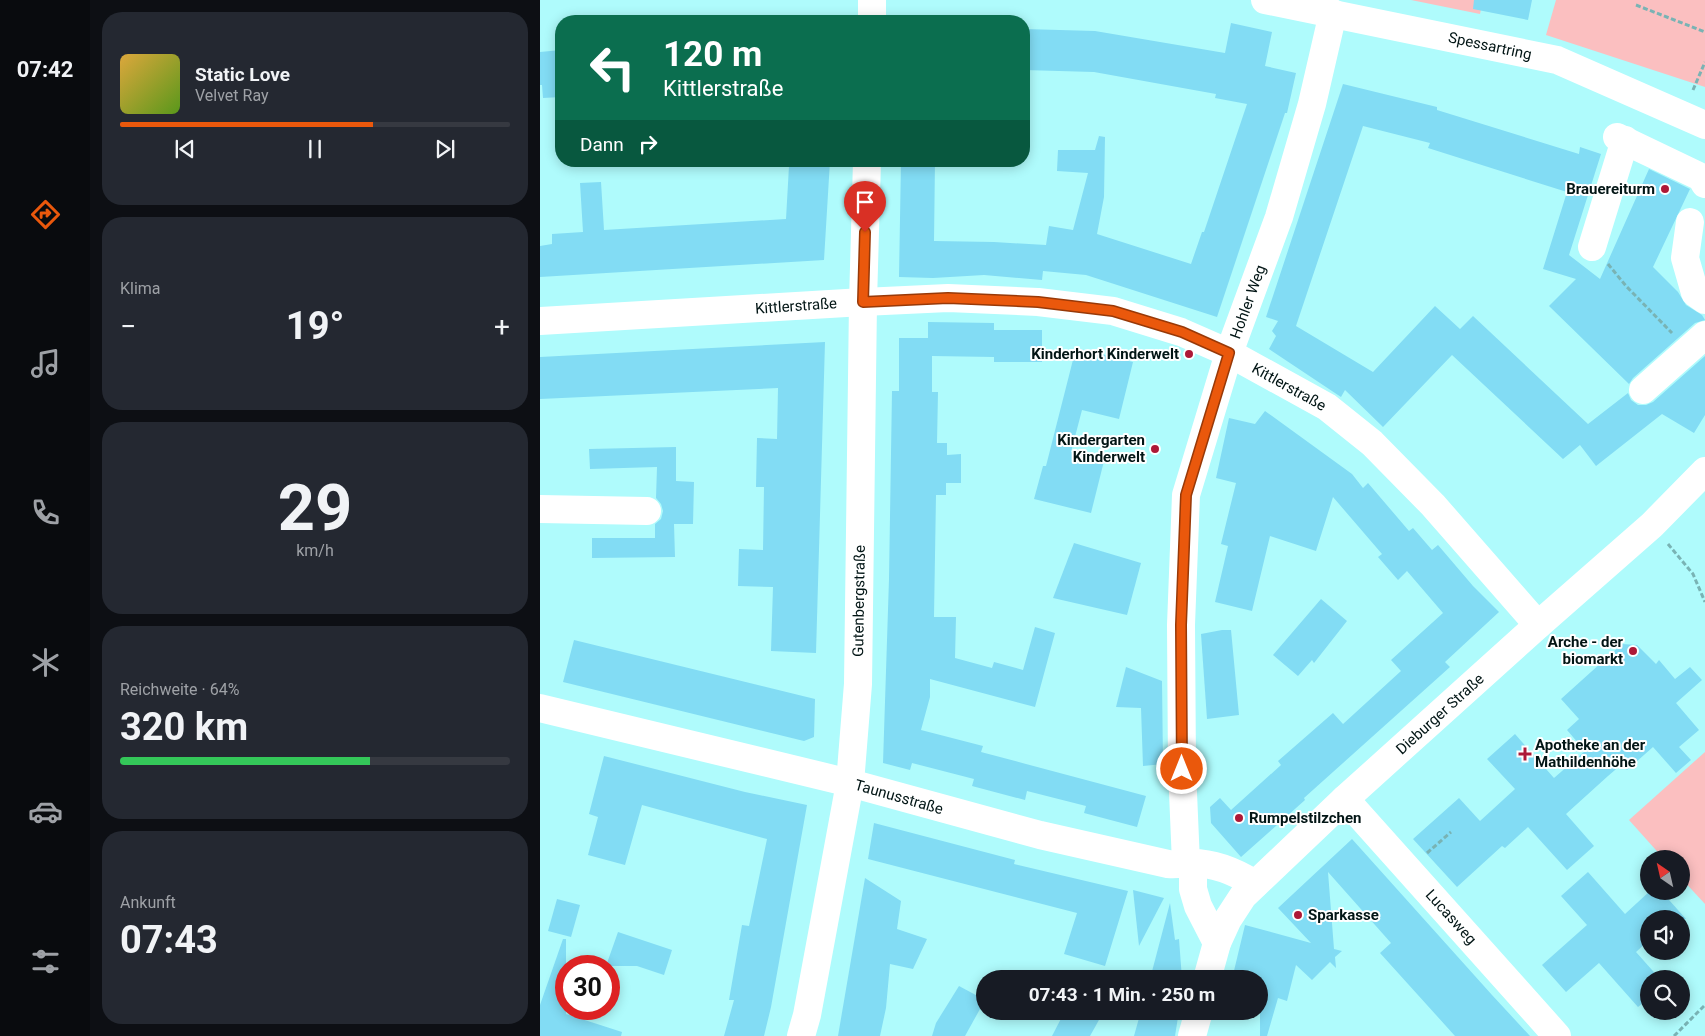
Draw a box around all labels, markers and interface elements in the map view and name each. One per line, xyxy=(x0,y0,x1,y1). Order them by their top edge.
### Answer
street label: Spessartring xyxy=(1447,28,1533,64)
text: 120 m xyxy=(663,34,762,75)
icon: left xyxy=(580,35,645,100)
text: 07:42 xyxy=(17,57,73,82)
text: Static Love xyxy=(195,63,290,86)
text: Kittlerstraße xyxy=(663,76,783,101)
text: Velvet Ray xyxy=(195,86,269,105)
icon: right xyxy=(634,130,662,158)
text: Dann xyxy=(580,133,624,156)
icon: previous xyxy=(171,135,199,163)
icon: pause xyxy=(301,135,329,163)
icon: next xyxy=(431,135,459,163)
place label: Brauereiturm xyxy=(1566,180,1655,198)
pin xyxy=(844,181,886,232)
marker: Brauereiturm xyxy=(1659,183,1671,195)
icon: arrive xyxy=(851,188,879,216)
icon: directions xyxy=(28,197,63,232)
street label: Hohler Weg xyxy=(1226,263,1270,341)
text: Klima xyxy=(120,279,161,298)
street label: Kittlerstraße xyxy=(754,294,838,318)
text: 19° xyxy=(286,304,344,348)
text: − xyxy=(120,310,136,343)
text: + xyxy=(494,310,510,343)
place label: Kinderhort Kinderwelt xyxy=(1031,345,1179,363)
icon: music xyxy=(28,346,63,381)
marker: Kinderhort Kinderwelt xyxy=(1183,348,1195,360)
street label: Kittlerstraße xyxy=(1249,359,1329,415)
place label: Kindergarten Kinderwelt xyxy=(1057,431,1145,466)
marker: Kindergarten Kinderwelt xyxy=(1149,443,1161,455)
text: 29 xyxy=(278,470,352,546)
icon: phone xyxy=(28,495,63,530)
text: km/h xyxy=(296,541,334,560)
street label: Gutenbergstraße xyxy=(849,545,869,657)
place label: Arche - der biomarkt xyxy=(1548,633,1624,668)
icon: climate xyxy=(28,645,63,680)
marker: Arche - der biomarkt xyxy=(1627,645,1639,657)
street label: Dieburger Straße xyxy=(1392,670,1488,758)
text: Reichweite · 64% xyxy=(120,680,239,699)
text: 320 km xyxy=(120,705,248,749)
place label: Apotheke an der Mathildenhöhe xyxy=(1535,736,1646,771)
position arrow xyxy=(1155,742,1207,794)
marker: Apotheke an der Mathildenhöhe xyxy=(1519,748,1531,760)
street label: Taunusstraße xyxy=(853,776,945,818)
icon: car xyxy=(28,794,63,829)
place label: Rumpelstilzchen xyxy=(1249,809,1361,827)
marker: Rumpelstilzchen xyxy=(1233,812,1245,824)
north arrow xyxy=(1640,850,1690,900)
map controls xyxy=(1640,850,1690,1020)
street label: Lucasweg xyxy=(1422,886,1480,948)
text: Ankunft xyxy=(120,893,176,912)
place label: Sparkasse xyxy=(1308,906,1379,924)
marker: Sparkasse xyxy=(1292,909,1304,921)
button: sound xyxy=(1640,910,1690,960)
text: 07:43 xyxy=(120,918,218,962)
icon: filters xyxy=(28,944,63,979)
speed limit sign: 30 xyxy=(555,955,620,1020)
button: search xyxy=(1640,970,1690,1020)
text: 07:43 · 1 Min. · 250 m xyxy=(1029,983,1215,1006)

